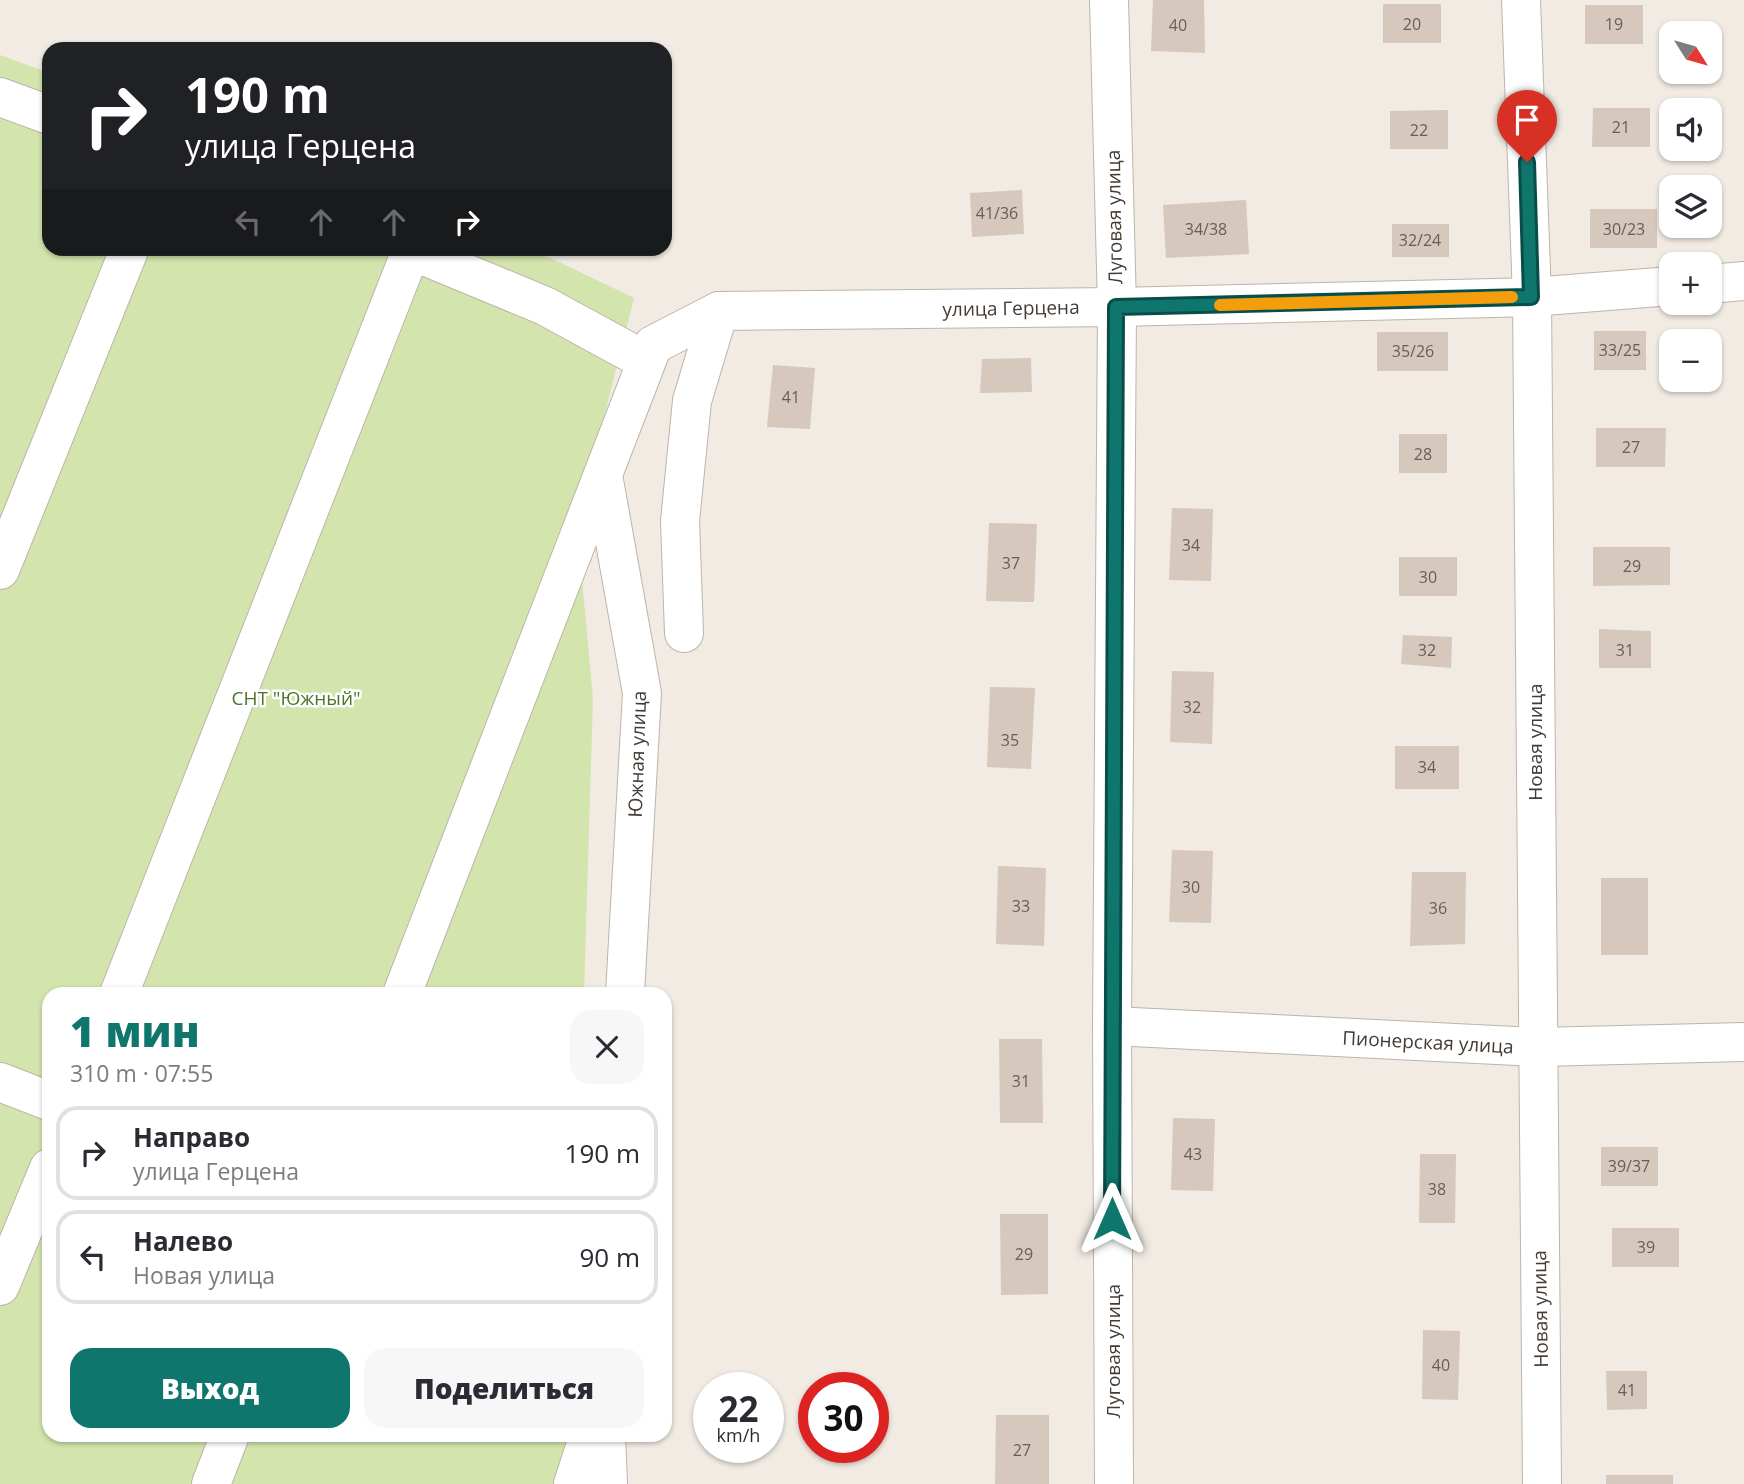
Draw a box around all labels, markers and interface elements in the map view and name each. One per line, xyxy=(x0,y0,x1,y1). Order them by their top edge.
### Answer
house number: 20 xyxy=(1403,13,1421,35)
house number: 19 xyxy=(1605,13,1623,35)
house number: 40 xyxy=(1169,14,1187,36)
north arrow xyxy=(1659,21,1722,84)
map controls xyxy=(1659,21,1722,392)
text: 190 m xyxy=(185,61,330,127)
icon: right xyxy=(70,70,161,161)
pin xyxy=(1497,90,1557,162)
button: sound xyxy=(1659,98,1722,161)
icon: arrive xyxy=(1508,101,1546,139)
house number: 21 xyxy=(1612,116,1630,138)
house number: 22 xyxy=(1410,119,1428,141)
text: улица Герцена xyxy=(185,124,416,167)
street label: Луговая улица xyxy=(1100,150,1128,284)
button: layers xyxy=(1659,175,1722,238)
house number: 41/36 xyxy=(976,202,1018,224)
icon: left xyxy=(229,203,267,241)
icon: ahead xyxy=(302,203,340,241)
icon: ahead xyxy=(375,203,413,241)
icon: right xyxy=(448,203,486,241)
house number: 34/38 xyxy=(1185,218,1227,240)
house number: 30/23 xyxy=(1603,218,1645,240)
house number: 32/24 xyxy=(1399,229,1441,251)
button: + xyxy=(1659,252,1722,315)
street label: улица Герцена xyxy=(942,294,1080,322)
button: − xyxy=(1659,329,1722,392)
house number: 33/25 xyxy=(1599,339,1641,361)
house number: 35/26 xyxy=(1392,340,1434,362)
house number: 41 xyxy=(782,386,800,408)
house number: 27 xyxy=(1622,436,1640,458)
house number: 28 xyxy=(1414,443,1432,465)
house number: 34 xyxy=(1182,534,1200,556)
house number: 37 xyxy=(1002,552,1020,574)
house number: 29 xyxy=(1623,555,1641,577)
house number: 30 xyxy=(1419,566,1437,588)
house number: 32 xyxy=(1418,639,1436,661)
house number: 31 xyxy=(1616,639,1634,661)
street label: Новая улица xyxy=(1522,683,1548,801)
park label: СНТ "Южный" xyxy=(231,685,361,711)
street label: Южная улица xyxy=(622,690,652,818)
house number: 32 xyxy=(1183,696,1201,718)
house number: 35 xyxy=(1001,729,1019,751)
house number: 34 xyxy=(1418,756,1436,778)
house number: 30 xyxy=(1182,876,1200,898)
house number: 33 xyxy=(1012,895,1030,917)
house number: 36 xyxy=(1429,897,1447,919)
text: 1 мин xyxy=(70,1002,200,1059)
button: close xyxy=(570,1010,644,1084)
street label: Пионерская улица xyxy=(1342,1025,1514,1059)
text: 310 m · 07:55 xyxy=(70,1057,213,1089)
house number: 31 xyxy=(1012,1070,1030,1092)
text: Направо xyxy=(133,1119,250,1155)
icon: right xyxy=(74,1134,112,1172)
text: 190 m xyxy=(565,1135,640,1171)
house number: 43 xyxy=(1184,1143,1202,1165)
text: улица Герцена xyxy=(133,1155,299,1187)
house number: 39/37 xyxy=(1608,1155,1650,1177)
house number: 38 xyxy=(1428,1178,1446,1200)
position arrow xyxy=(1075,1182,1149,1256)
text: Налево xyxy=(133,1223,233,1259)
house number: 39 xyxy=(1637,1236,1655,1258)
icon: left xyxy=(74,1238,112,1276)
text: 90 m xyxy=(579,1239,640,1275)
house number: 29 xyxy=(1015,1243,1033,1265)
street label: Новая улица xyxy=(1526,1250,1554,1368)
text: Новая улица xyxy=(133,1259,275,1291)
street label: Луговая улица xyxy=(1100,1284,1126,1418)
button: Выход xyxy=(70,1348,350,1428)
button: Поделиться xyxy=(364,1348,644,1428)
house number: 40 xyxy=(1432,1354,1450,1376)
speed limit sign: 30 xyxy=(798,1372,889,1463)
house number: 41 xyxy=(1618,1379,1636,1401)
text: 22 xyxy=(718,1385,759,1432)
text: km/h xyxy=(717,1423,760,1447)
house number: 27 xyxy=(1013,1439,1031,1461)

